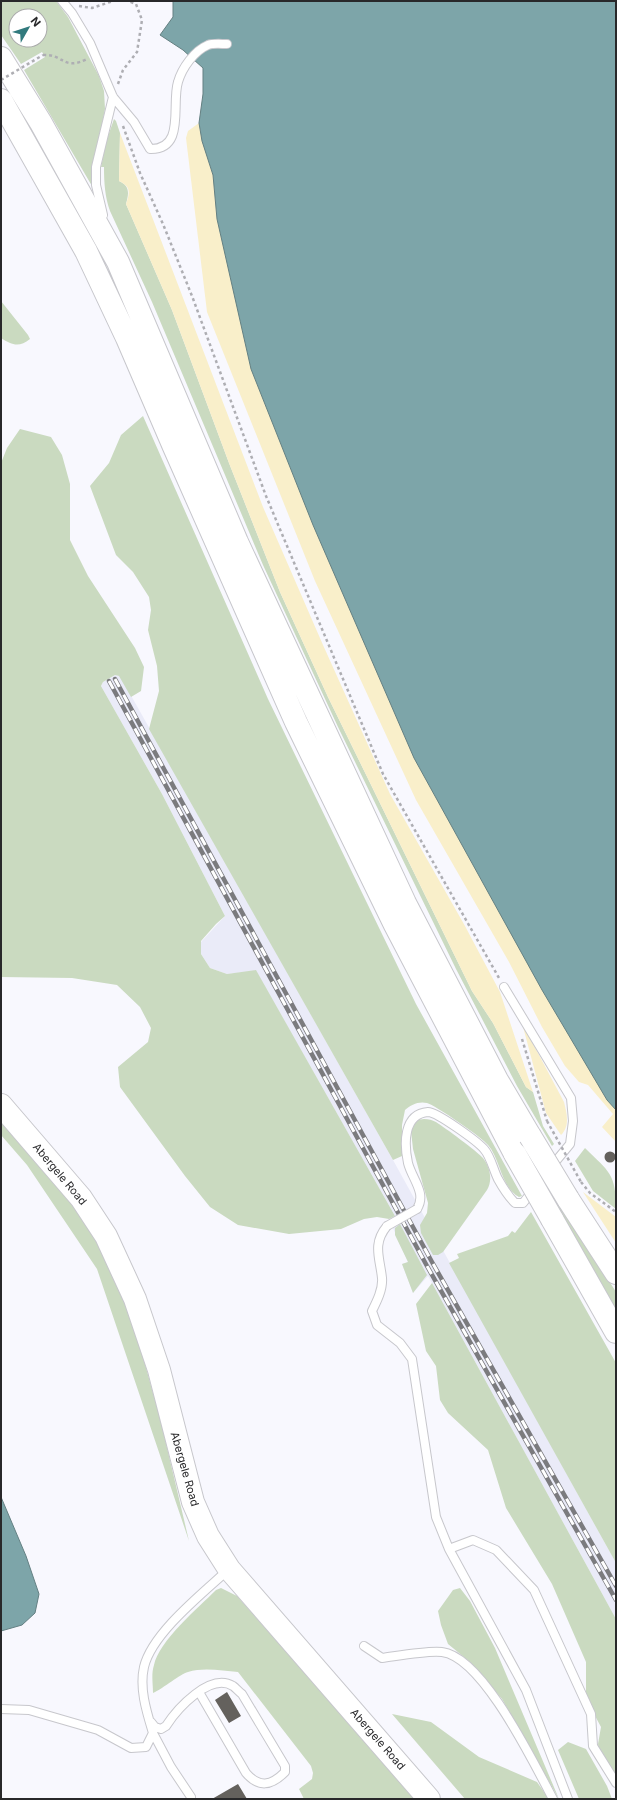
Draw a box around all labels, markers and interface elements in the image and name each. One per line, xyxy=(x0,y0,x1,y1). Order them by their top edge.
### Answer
north arrow xyxy=(8,8,48,48)
text: N xyxy=(28,14,44,29)
street label: Abergele Road xyxy=(30,1140,90,1208)
street label: Abergele Road xyxy=(168,1430,202,1508)
street label: Abergele Road xyxy=(348,1706,408,1772)

